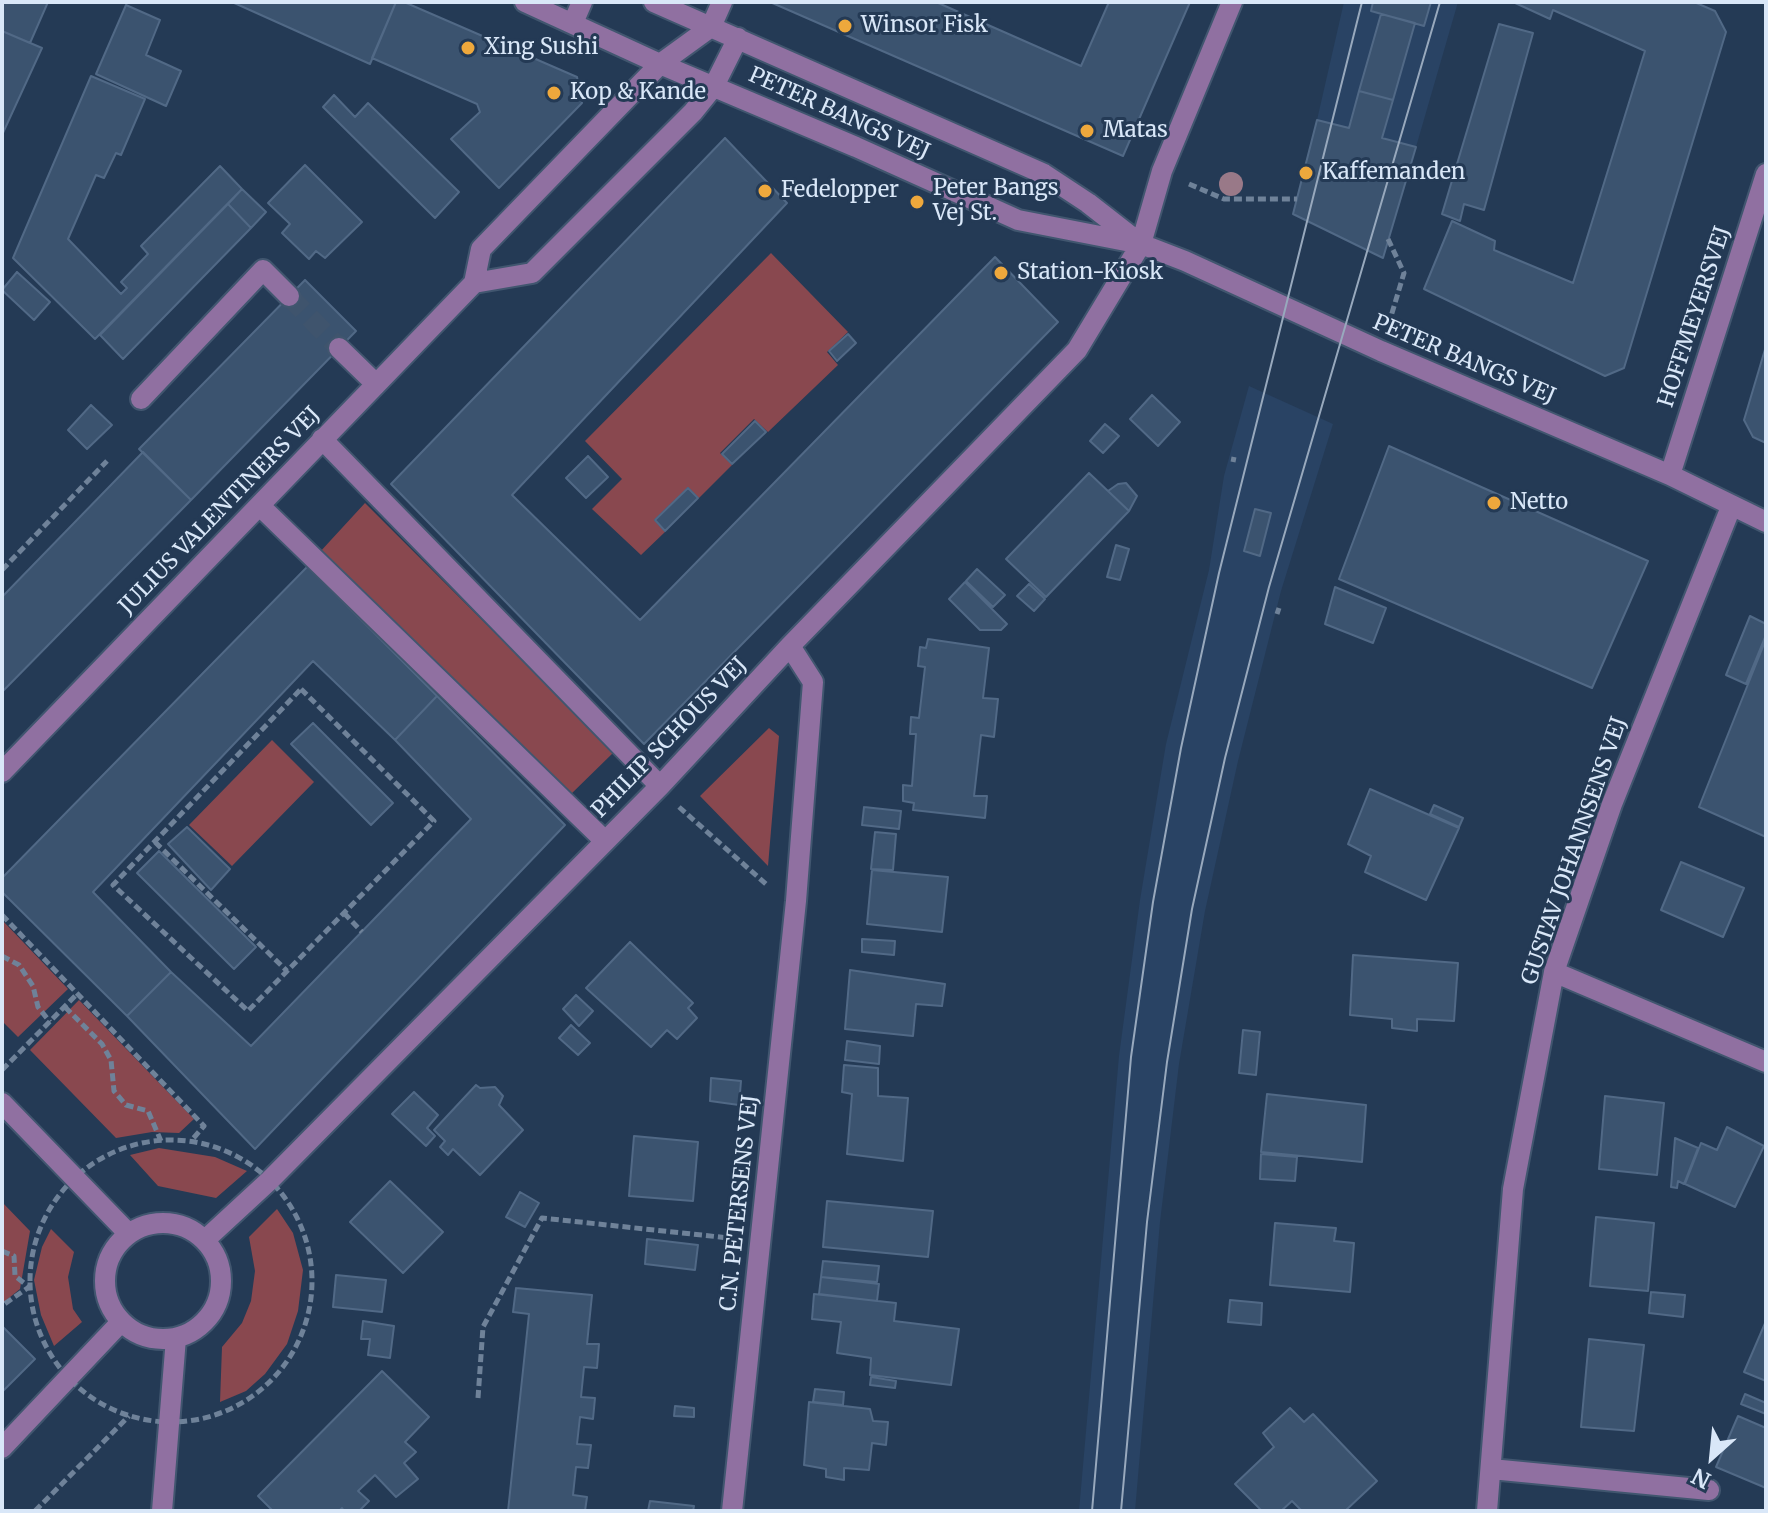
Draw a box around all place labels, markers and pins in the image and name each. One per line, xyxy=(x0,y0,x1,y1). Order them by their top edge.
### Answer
place label: Winsor Fisk xyxy=(861,13,988,39)
marker: Winsor Fisk xyxy=(836,17,854,35)
place label: Xing Sushi xyxy=(484,35,598,61)
marker: Xing Sushi xyxy=(459,39,477,57)
place label: Kop & Kande xyxy=(570,80,706,106)
marker: Kop & Kande xyxy=(545,84,563,102)
place label: Matas xyxy=(1103,118,1168,144)
marker: Matas xyxy=(1078,122,1096,140)
place label: Kaffemanden xyxy=(1322,160,1465,186)
marker: Kaffemanden xyxy=(1297,164,1315,182)
place label: Peter Bangs Vej St. xyxy=(933,176,1059,228)
place label: Fedelopper xyxy=(781,178,899,204)
marker: Fedelopper xyxy=(756,182,774,200)
marker: Peter Bangs Vej St. xyxy=(908,193,926,211)
place label: Station-Kiosk xyxy=(1017,260,1163,286)
marker: Station-Kiosk xyxy=(992,264,1010,282)
place label: Netto xyxy=(1510,490,1568,516)
marker: Netto xyxy=(1485,494,1503,512)

